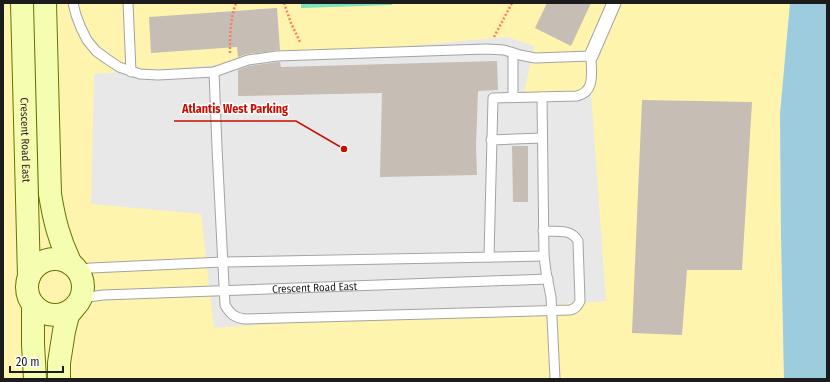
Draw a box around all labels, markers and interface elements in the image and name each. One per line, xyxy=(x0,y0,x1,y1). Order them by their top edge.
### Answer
street label: Crescent Road East xyxy=(17,97,33,183)
callout: Atlantis West Parking xyxy=(174,97,296,121)
text: Atlantis West Parking xyxy=(181,102,288,116)
street label: Crescent Road East xyxy=(272,280,358,296)
scale bar xyxy=(10,348,63,374)
text: 20 m xyxy=(16,355,40,369)

